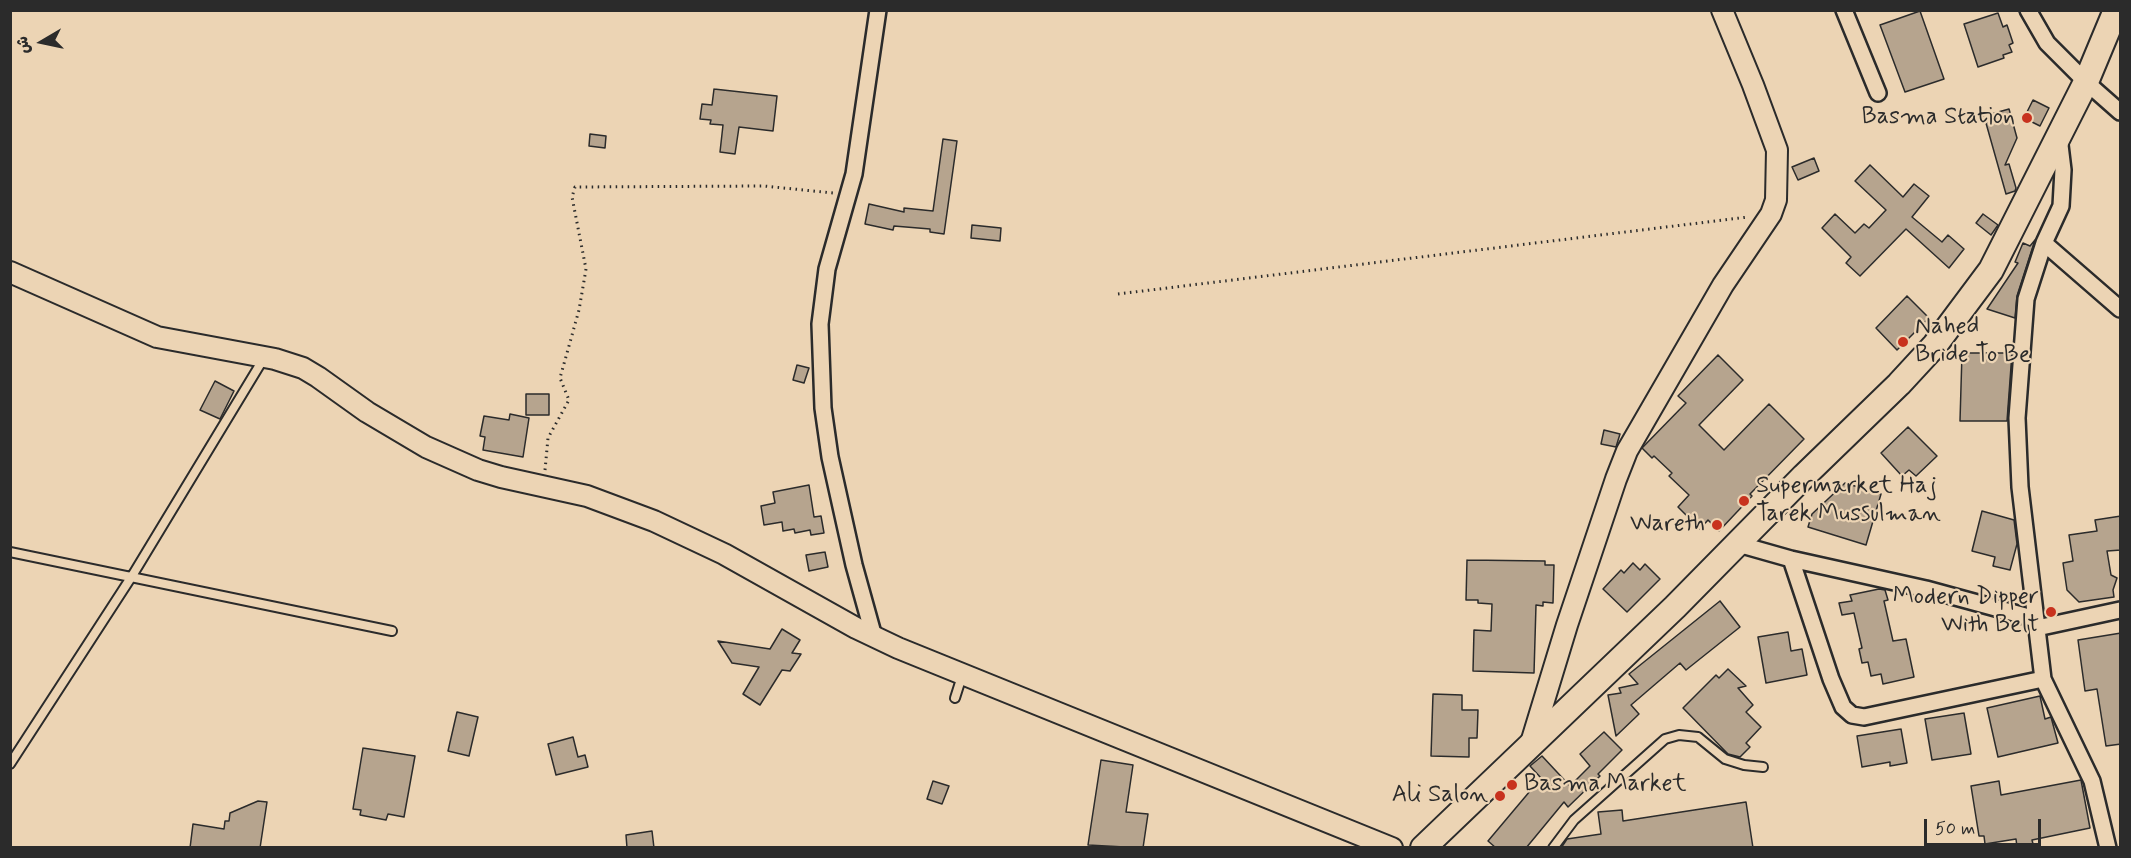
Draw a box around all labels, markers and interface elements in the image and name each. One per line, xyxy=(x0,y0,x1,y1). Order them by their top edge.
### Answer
north arrow xyxy=(12,12,72,72)
text: ش xyxy=(12,35,35,55)
place label: Basma Station xyxy=(1861,104,2015,132)
marker: Basma Station xyxy=(2020,111,2034,125)
place label: Nahed Bride To Be xyxy=(1915,314,2031,370)
marker: Nahed Bride To Be xyxy=(1896,335,1910,349)
place label: Supermarket Haj Tarek Mussulman xyxy=(1756,473,1941,529)
marker: Supermarket Haj Tarek Mussulman xyxy=(1737,494,1751,508)
place label: Wareth xyxy=(1630,511,1705,539)
marker: Wareth xyxy=(1710,518,1724,532)
place label: Modern Dipper With Belt xyxy=(1893,584,2039,640)
marker: Modern Dipper With Belt xyxy=(2044,605,2058,619)
place label: Basma Market xyxy=(1524,771,1687,799)
marker: Basma Market xyxy=(1505,778,1519,792)
place label: Ali Salon xyxy=(1392,782,1488,810)
marker: Ali Salon xyxy=(1493,789,1507,803)
scale bar xyxy=(1927,807,2044,845)
text: 50 m xyxy=(1935,817,1975,841)

